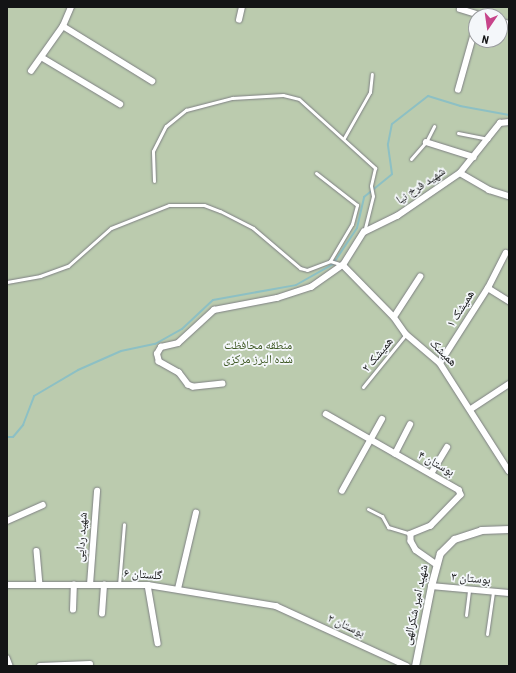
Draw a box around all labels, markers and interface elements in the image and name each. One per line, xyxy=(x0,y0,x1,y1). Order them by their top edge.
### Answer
north arrow xyxy=(468,8,508,48)
text: N xyxy=(481,32,490,46)
street label: شهید فرخ نیا xyxy=(394,164,448,208)
street label: همیشک ۱ xyxy=(444,288,478,330)
street label: همیشک ۲ xyxy=(359,335,397,375)
street label: همیشک xyxy=(426,336,460,370)
park label: منطقه محافظت شده البرز مرکزی xyxy=(223,339,293,367)
street label: بوستان ۴ xyxy=(415,448,457,480)
street label: شهید ردایی xyxy=(73,512,91,562)
street label: شهید امیر شکرالهی xyxy=(400,563,432,647)
street label: گلستان ۶ xyxy=(123,566,163,584)
street label: بوستان ۳ xyxy=(451,570,491,588)
street label: بوستان ۲ xyxy=(325,611,367,641)

